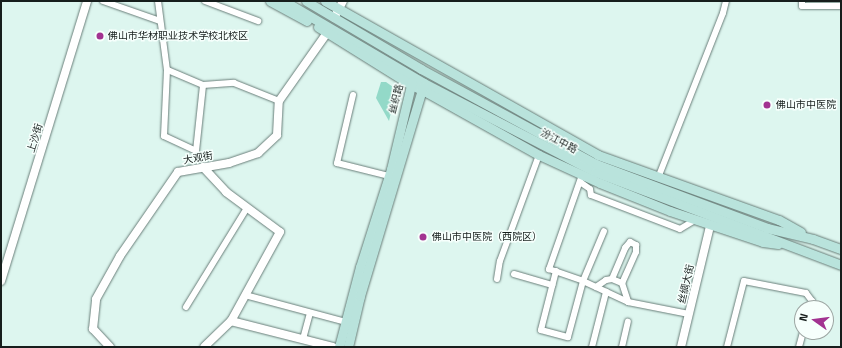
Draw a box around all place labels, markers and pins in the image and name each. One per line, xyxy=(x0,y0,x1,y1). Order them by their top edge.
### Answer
place label: 佛山市华材职业技术学校北校区 xyxy=(108,30,248,42)
marker: 佛山市华材职业技术学校北校区 xyxy=(95,31,105,41)
marker: 佛山市中医院 xyxy=(761,99,773,111)
place label: 佛山市中医院 xyxy=(776,99,836,111)
marker: 佛山市中医院（西院区） xyxy=(417,231,429,243)
place label: 佛山市中医院（西院区） xyxy=(432,231,542,243)

